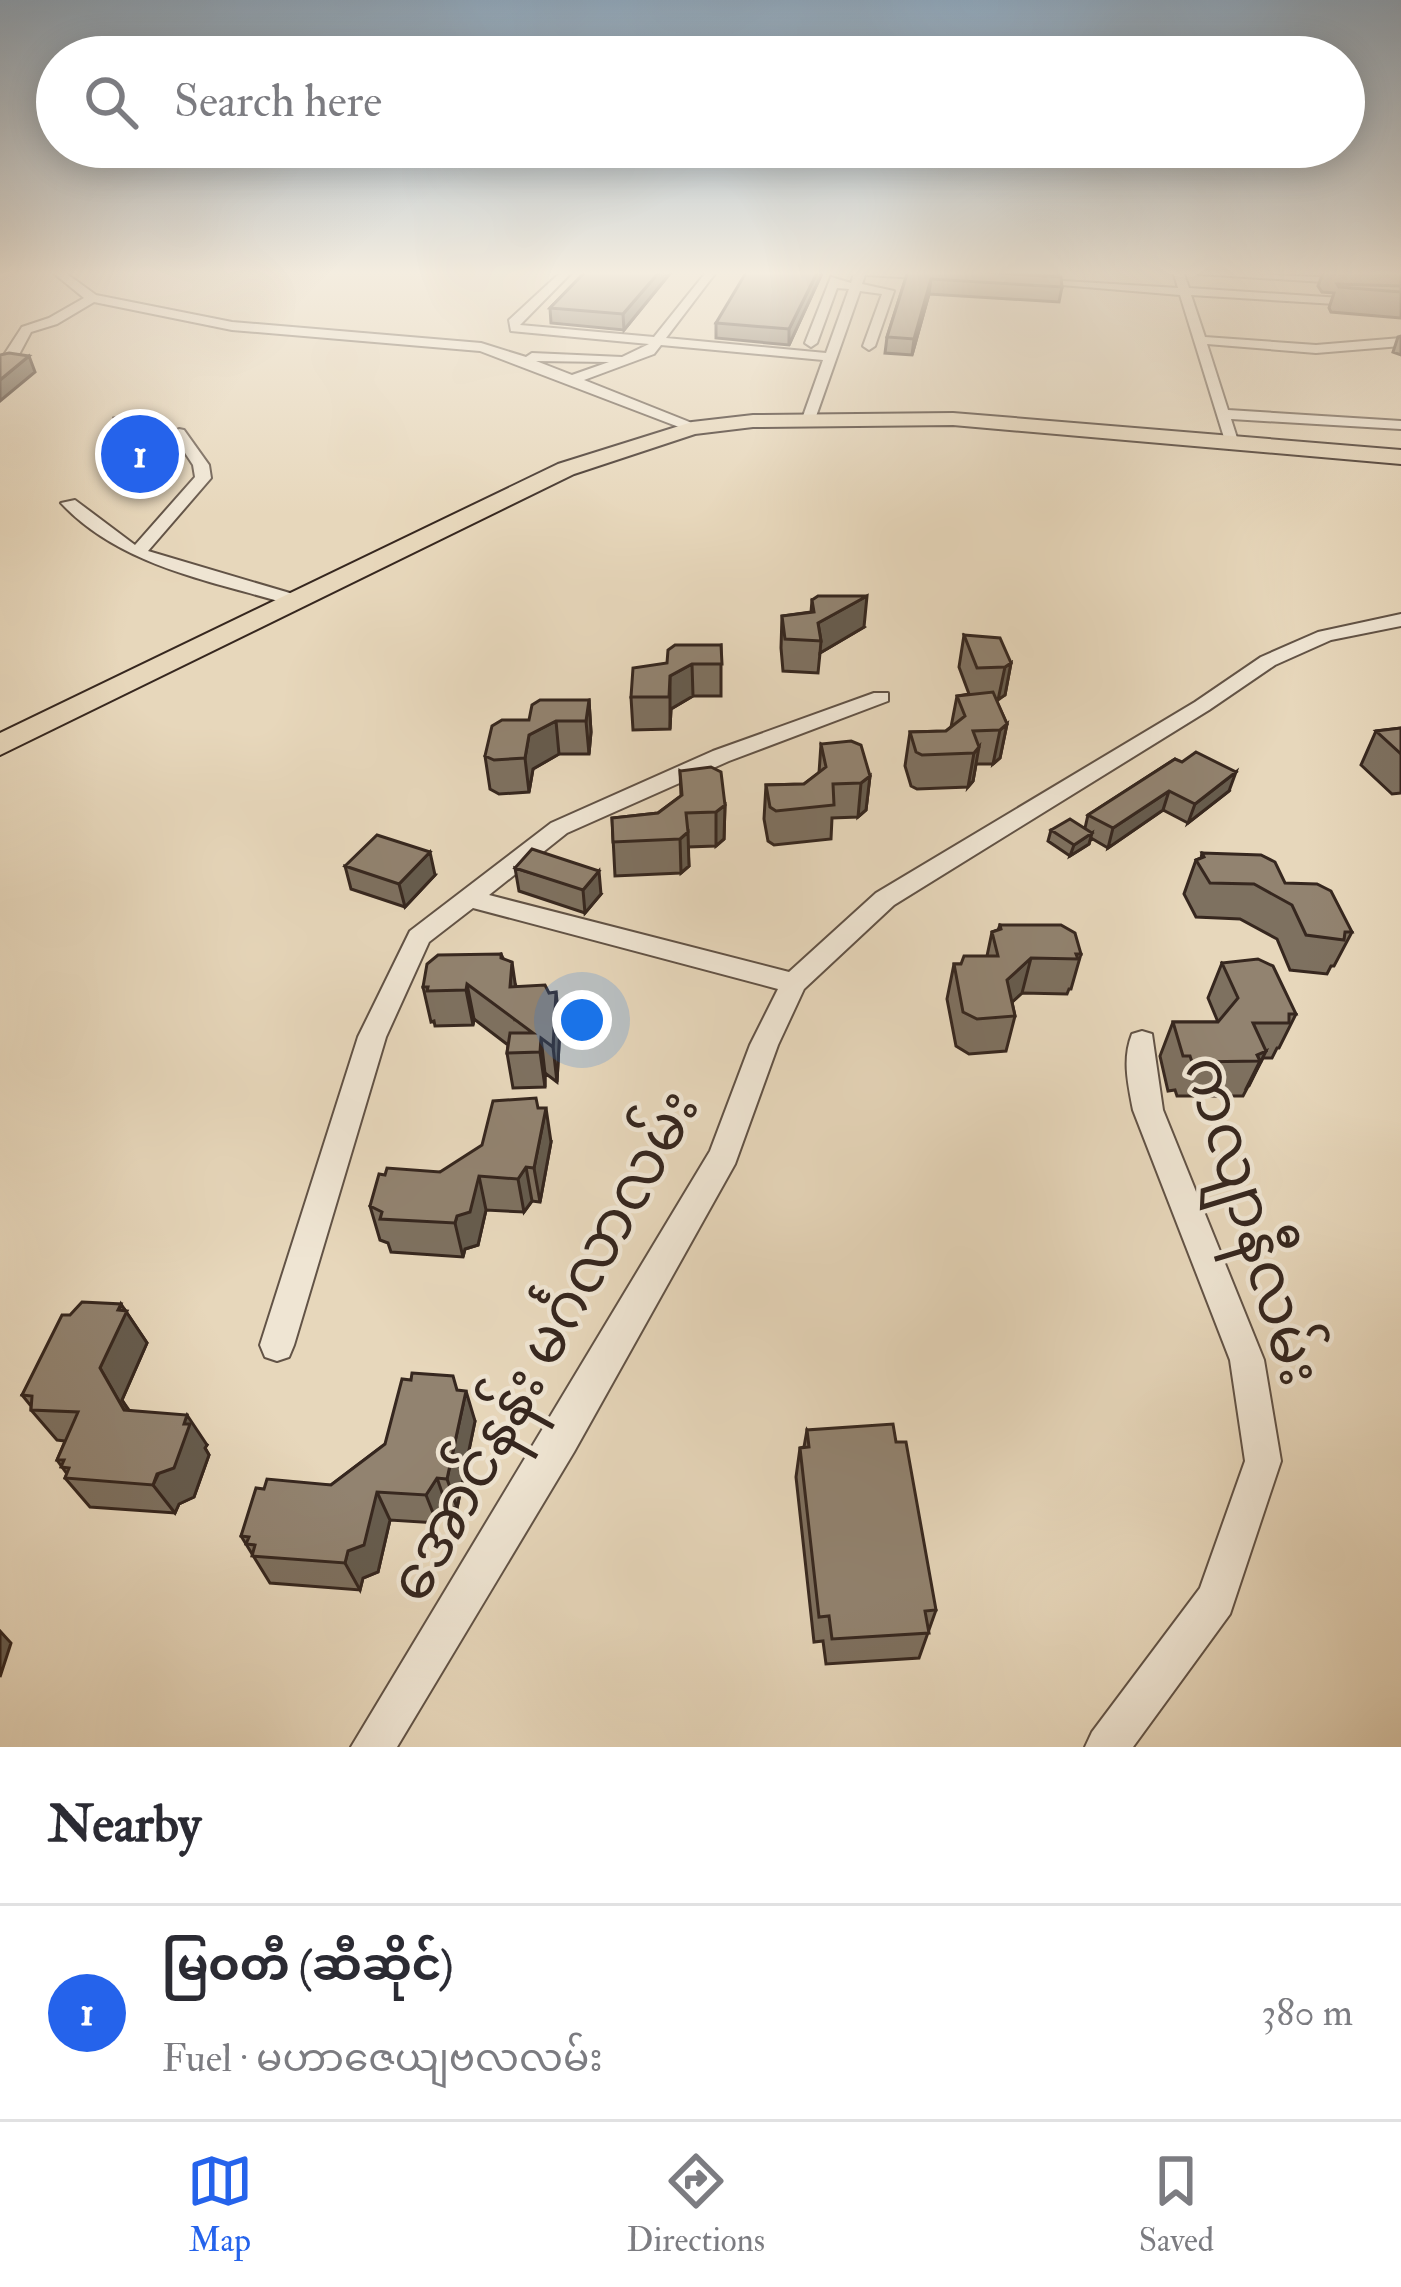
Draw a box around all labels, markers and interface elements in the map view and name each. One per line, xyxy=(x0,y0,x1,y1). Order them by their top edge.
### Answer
search box xyxy=(36,36,1365,168)
icon: search xyxy=(78,69,144,135)
text: Search here xyxy=(174,74,382,130)
pin: 1 xyxy=(101,409,179,499)
your location xyxy=(552,990,612,1050)
street label: ကလျာနီလမ်း xyxy=(1156,1045,1343,1398)
street label: အောင်နန်း မင်္ဂလာလမ်း xyxy=(368,1074,725,1620)
text: Nearby xyxy=(48,1793,201,1857)
text: မြဝတီ (ဆီဆိုင်) xyxy=(162,1938,453,1994)
text: 1 xyxy=(80,1988,94,2037)
text: 380 m xyxy=(1261,1988,1353,2037)
text: Fuel · မဟာဇေယျဗလလမ်း xyxy=(162,2034,603,2083)
tab: Map xyxy=(187,2148,253,2261)
tab: Directions xyxy=(627,2148,765,2261)
tab: Saved xyxy=(1139,2148,1214,2261)

